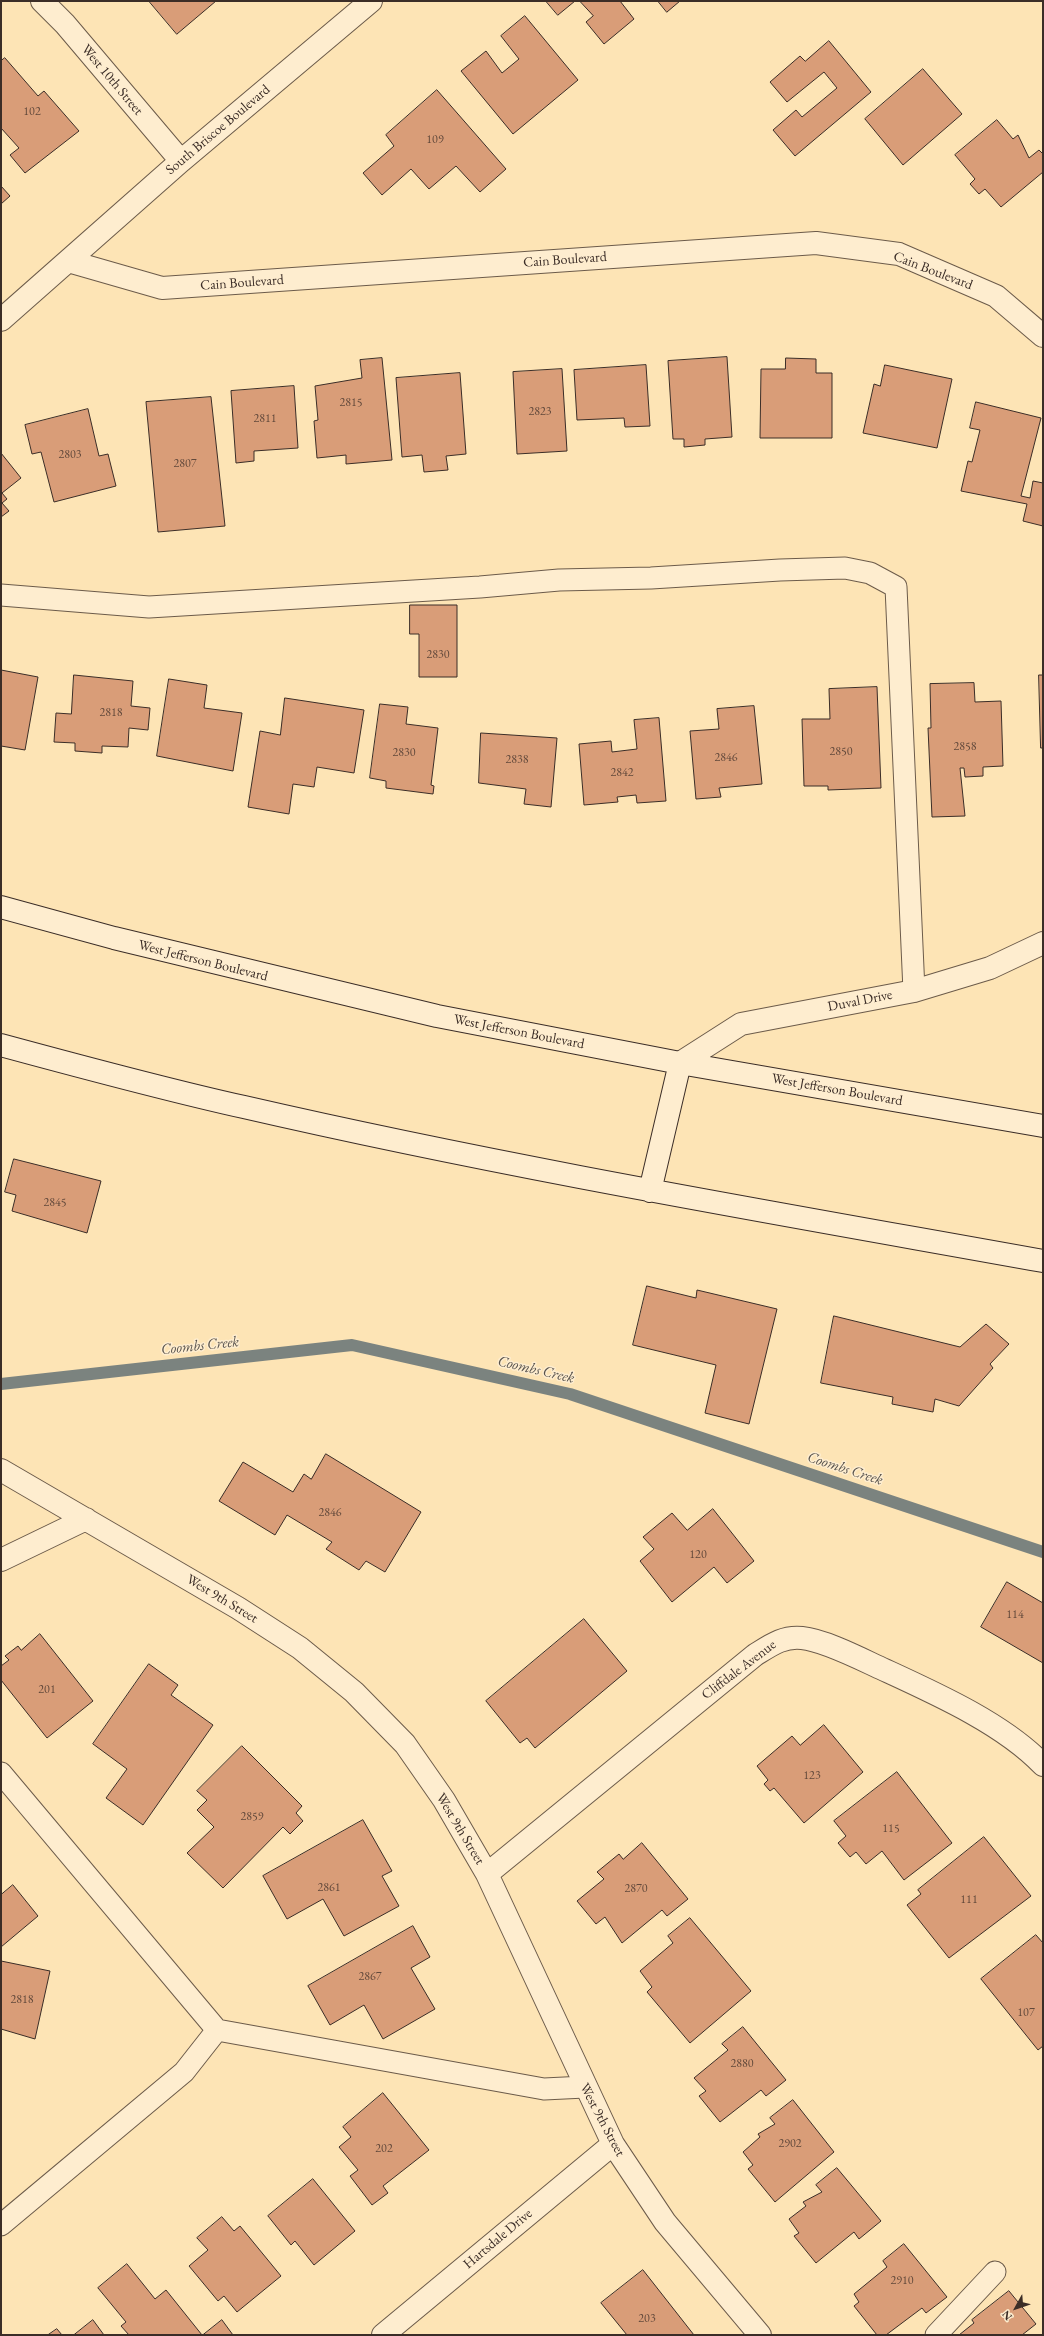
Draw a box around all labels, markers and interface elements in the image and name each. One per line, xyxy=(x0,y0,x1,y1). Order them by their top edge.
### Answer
street label: West 10th Street xyxy=(78,41,146,119)
street label: South Briscoe Boulevard xyxy=(162,81,274,179)
house number: 102 xyxy=(23,105,41,119)
house number: 109 xyxy=(426,133,444,147)
street label: Cain Boulevard xyxy=(891,248,975,294)
street label: Cain Boulevard xyxy=(523,249,607,271)
street label: Cain Boulevard xyxy=(200,272,284,294)
house number: 2815 xyxy=(339,396,363,410)
house number: 2823 xyxy=(528,405,552,419)
house number: 2811 xyxy=(253,412,277,426)
house number: 2803 xyxy=(58,448,82,462)
house number: 2807 xyxy=(173,457,197,471)
house number: 2830 xyxy=(426,648,450,662)
house number: 2818 xyxy=(99,706,123,720)
house number: 2858 xyxy=(953,740,977,754)
house number: 2850 xyxy=(829,745,853,759)
house number: 2830 xyxy=(392,746,416,760)
house number: 2846 xyxy=(714,751,738,765)
house number: 2838 xyxy=(505,753,529,767)
house number: 2842 xyxy=(610,766,634,780)
street label: West Jefferson Boulevard xyxy=(136,937,270,985)
street label: Duval Drive xyxy=(826,987,894,1015)
street label: West Jefferson Boulevard xyxy=(452,1011,586,1053)
street label: West Jefferson Boulevard xyxy=(770,1070,904,1110)
house number: 2845 xyxy=(43,1196,67,1210)
water label: Coombs Creek xyxy=(160,1333,240,1359)
water label: Coombs Creek xyxy=(496,1352,576,1388)
water label: Coombs Creek xyxy=(805,1448,885,1490)
house number: 2846 xyxy=(318,1506,342,1520)
house number: 120 xyxy=(689,1548,707,1562)
street label: West 9th Street xyxy=(183,1571,261,1627)
house number: 114 xyxy=(1006,1608,1024,1622)
street label: Cliffdale Avenue xyxy=(698,1637,780,1703)
house number: 201 xyxy=(38,1683,56,1697)
house number: 123 xyxy=(803,1769,821,1783)
street label: West 9th Street xyxy=(432,1790,488,1868)
house number: 2859 xyxy=(240,1810,264,1824)
house number: 115 xyxy=(882,1822,900,1836)
house number: 2861 xyxy=(317,1881,341,1895)
house number: 2870 xyxy=(624,1882,648,1896)
house number: 111 xyxy=(960,1893,978,1907)
house number: 2867 xyxy=(358,1970,382,1984)
house number: 2818 xyxy=(10,1993,34,2007)
house number: 107 xyxy=(1017,2006,1035,2020)
house number: 2880 xyxy=(730,2057,754,2071)
street label: West 9th Street xyxy=(576,2081,628,2159)
house number: 2902 xyxy=(778,2137,802,2151)
house number: 202 xyxy=(375,2142,393,2156)
street label: Hartsdale Drive xyxy=(460,2205,536,2273)
house number: 2910 xyxy=(890,2274,914,2288)
north arrow xyxy=(996,2288,1036,2328)
text: N xyxy=(999,2308,1015,2324)
house number: 203 xyxy=(638,2312,656,2326)

